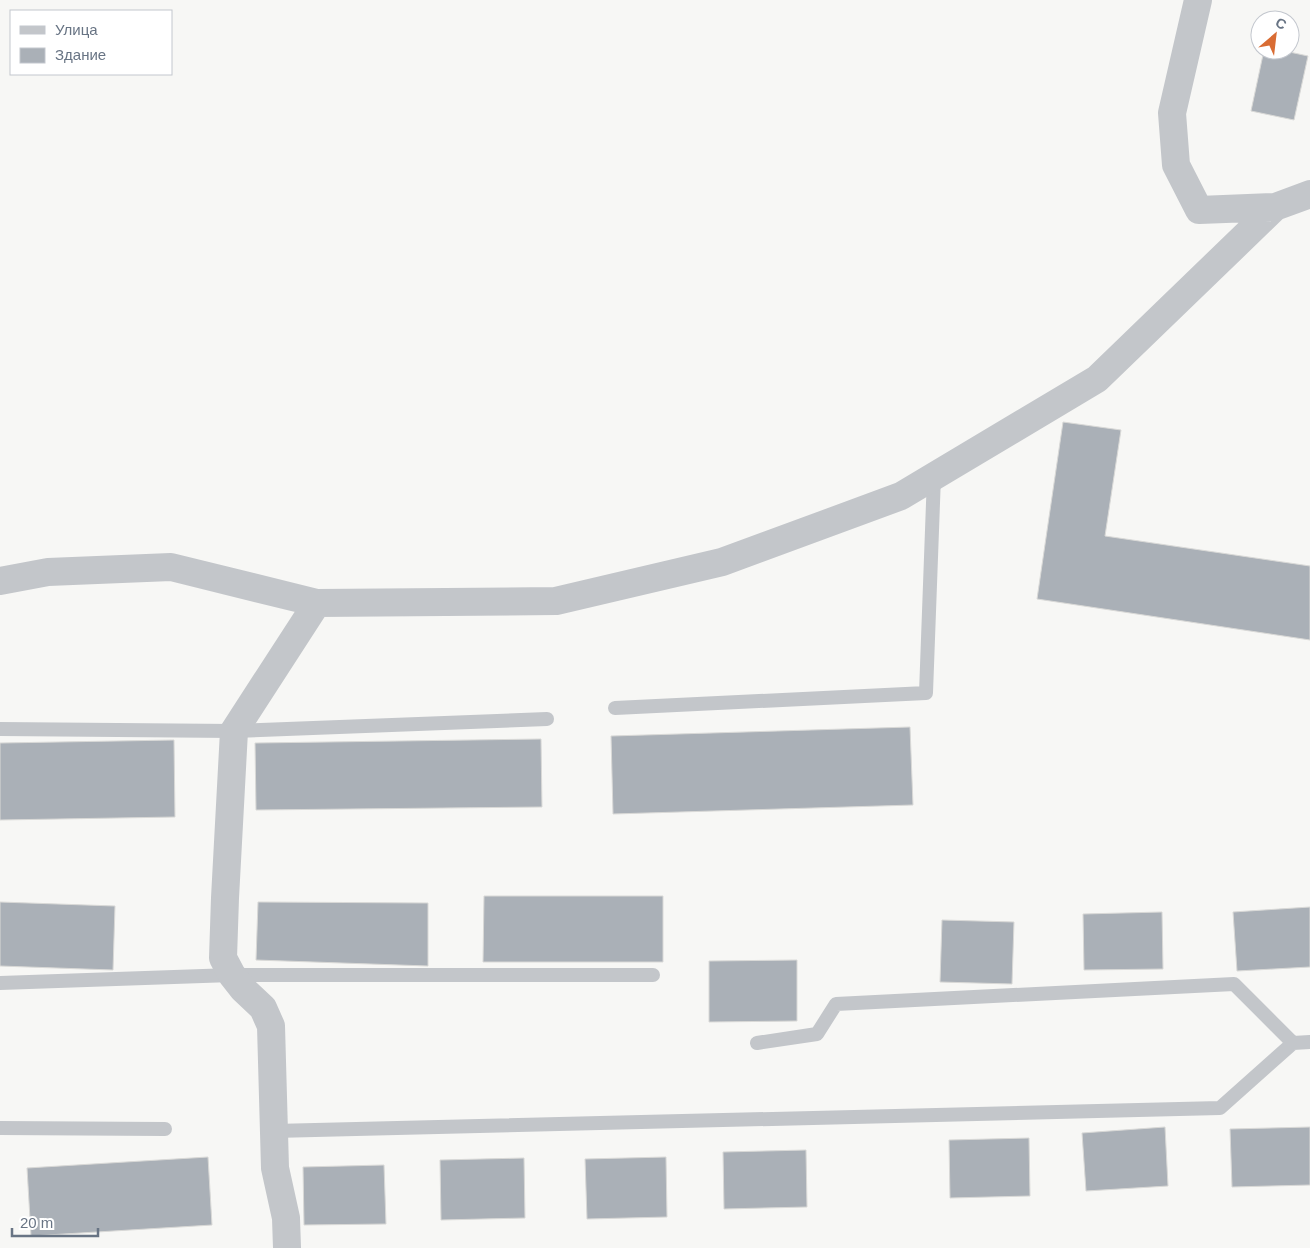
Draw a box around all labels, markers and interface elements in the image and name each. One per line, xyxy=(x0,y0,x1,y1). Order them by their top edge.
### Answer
legend xyxy=(10,10,172,75)
north arrow xyxy=(1250,10,1300,60)
text: С xyxy=(1273,14,1289,33)
text: Улица xyxy=(55,21,98,38)
text: Здание xyxy=(55,46,106,63)
scale bar xyxy=(12,1206,99,1238)
text: 20 m xyxy=(20,1214,53,1231)

